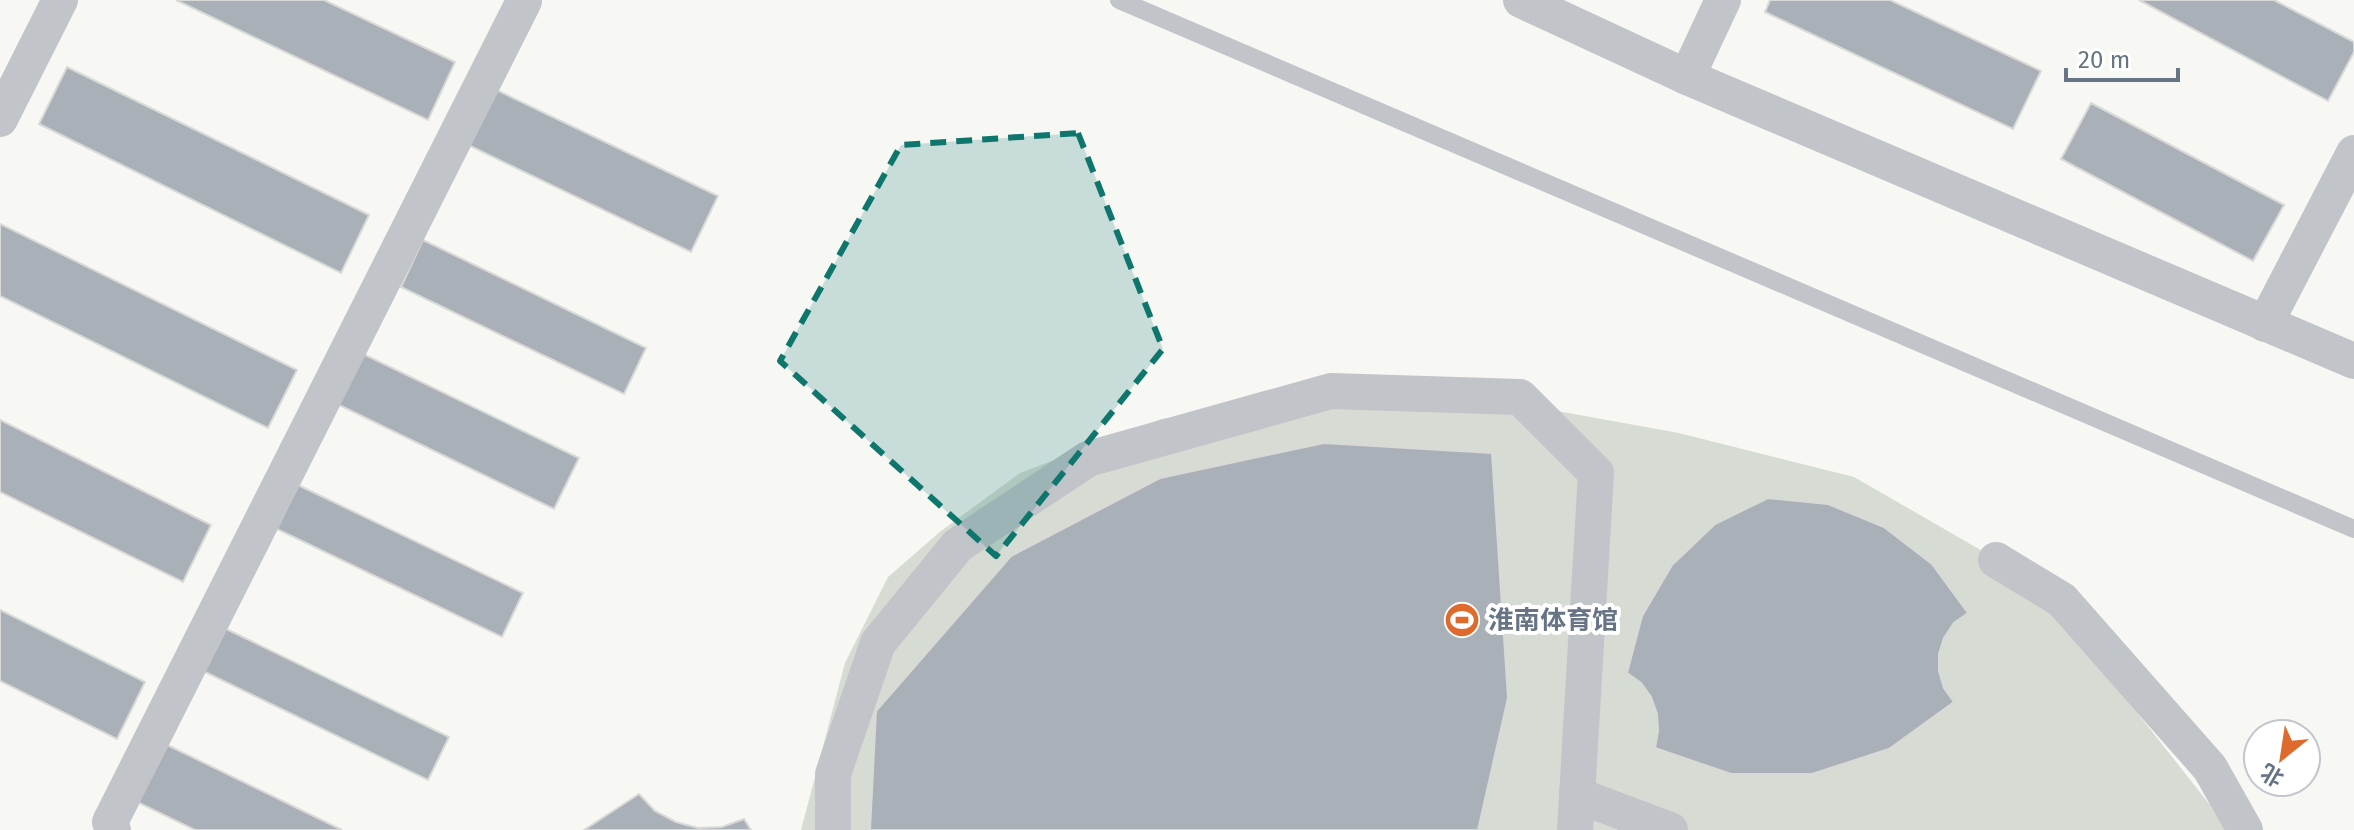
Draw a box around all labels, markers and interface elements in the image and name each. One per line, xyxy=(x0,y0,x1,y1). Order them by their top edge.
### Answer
scale bar xyxy=(2066,32,2178,82)
text: 20 m xyxy=(2078,46,2130,74)
sports icon: 淮南体育馆 xyxy=(1443,601,1481,639)
place label: 淮南体育馆 xyxy=(1488,605,1618,636)
north arrow xyxy=(2242,718,2322,798)
text: 北 xyxy=(2256,758,2289,792)

